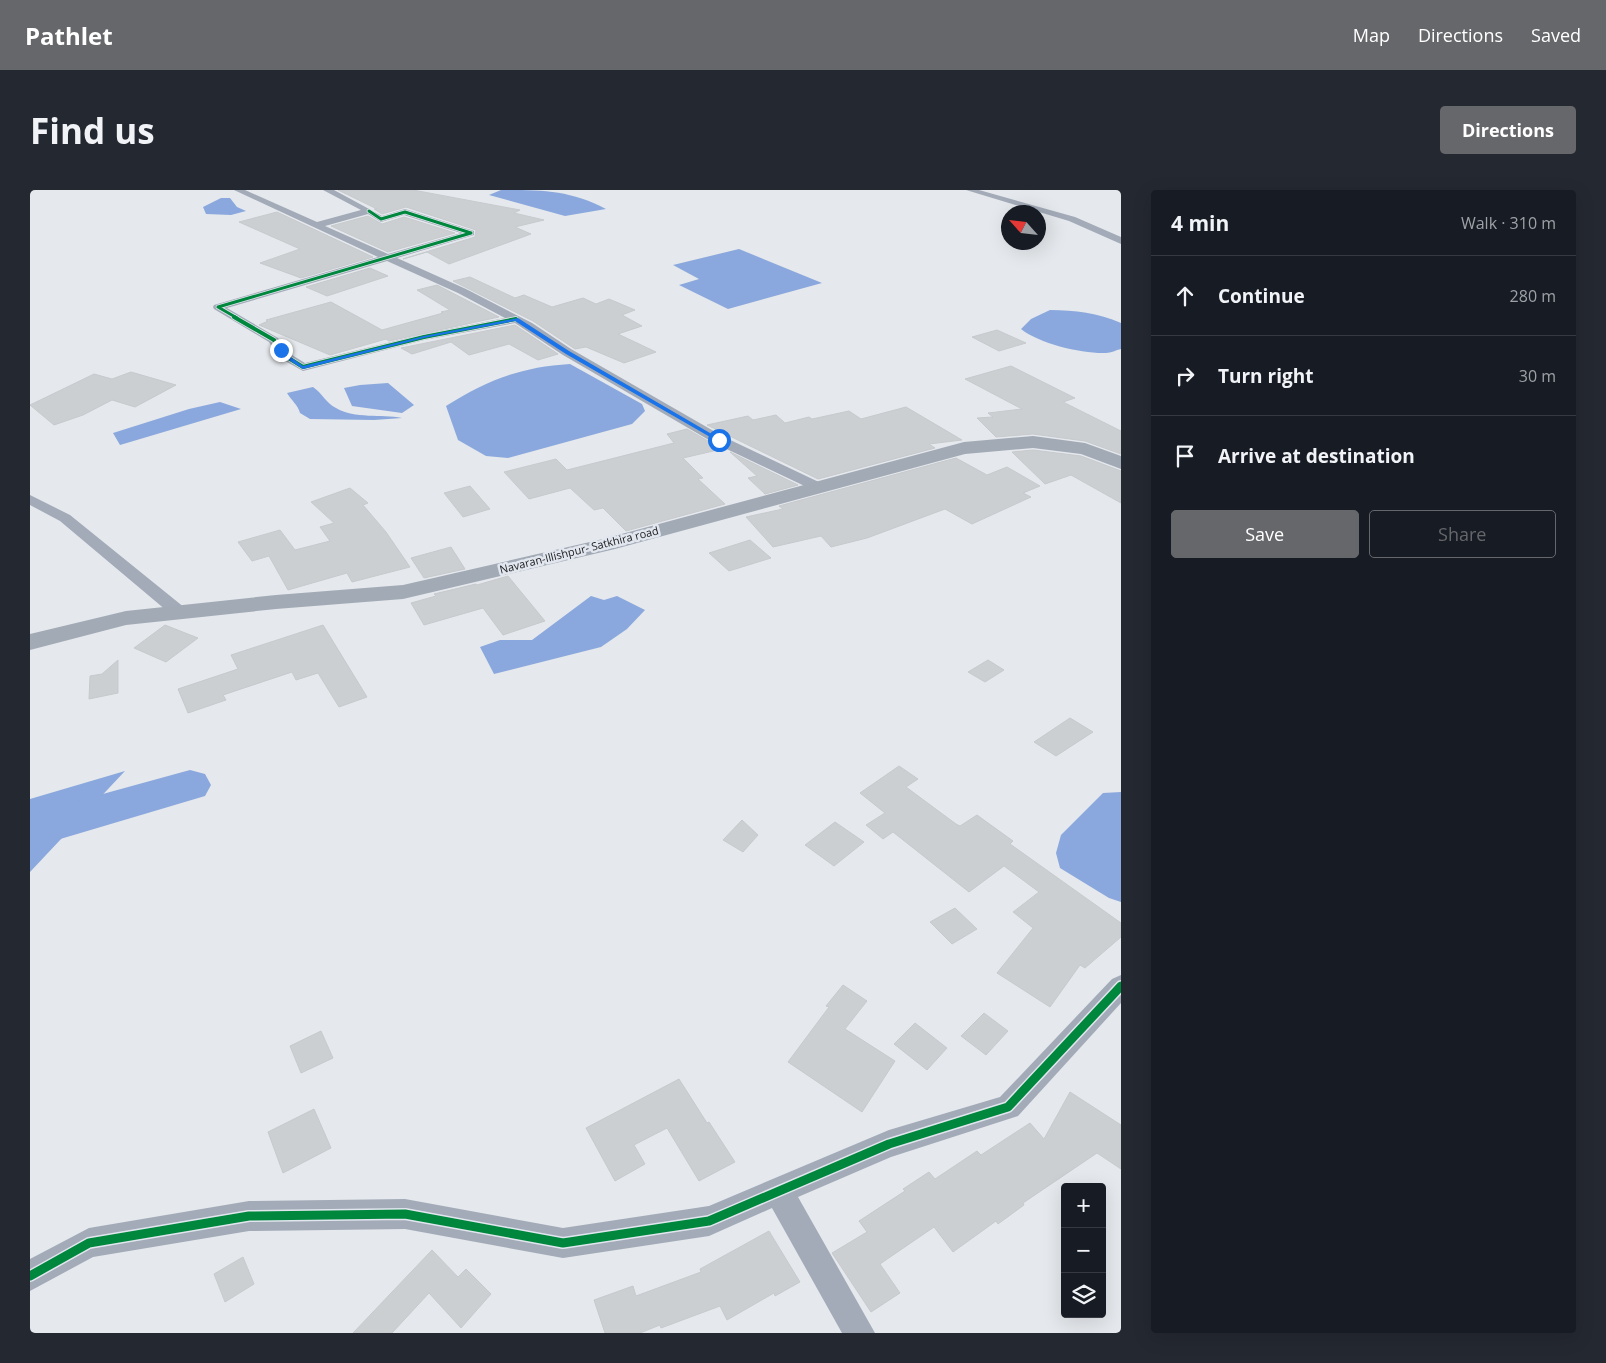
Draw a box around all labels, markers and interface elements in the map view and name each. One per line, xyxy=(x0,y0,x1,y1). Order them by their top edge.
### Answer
text: Pathlet xyxy=(25,19,113,52)
text: Map xyxy=(1353,23,1390,47)
text: Directions xyxy=(1418,23,1503,47)
text: Saved xyxy=(1531,23,1581,47)
button: Directions xyxy=(1440,106,1576,154)
text: Find us xyxy=(30,107,155,154)
north arrow xyxy=(1001,205,1046,250)
text: 4 min xyxy=(1171,209,1229,237)
text: Walk · 310 m xyxy=(1461,212,1556,234)
icon: ahead xyxy=(1171,282,1199,310)
text: Continue xyxy=(1218,283,1305,309)
text: 280 m xyxy=(1510,285,1556,307)
route end xyxy=(270,339,293,362)
icon: right xyxy=(1171,362,1199,390)
text: Turn right xyxy=(1218,363,1313,389)
text: 30 m xyxy=(1519,365,1556,387)
route start xyxy=(708,429,731,452)
icon: arrive xyxy=(1171,442,1199,470)
text: Arrive at destination xyxy=(1218,443,1415,469)
button: Save xyxy=(1171,510,1359,558)
button: Share xyxy=(1369,510,1556,558)
street label: Navaran-Illishpur- Satkhira road xyxy=(498,522,660,577)
map controls xyxy=(1061,1183,1106,1318)
button: + xyxy=(1061,1183,1106,1228)
button: − xyxy=(1061,1228,1106,1273)
button: layers xyxy=(1061,1273,1106,1318)

